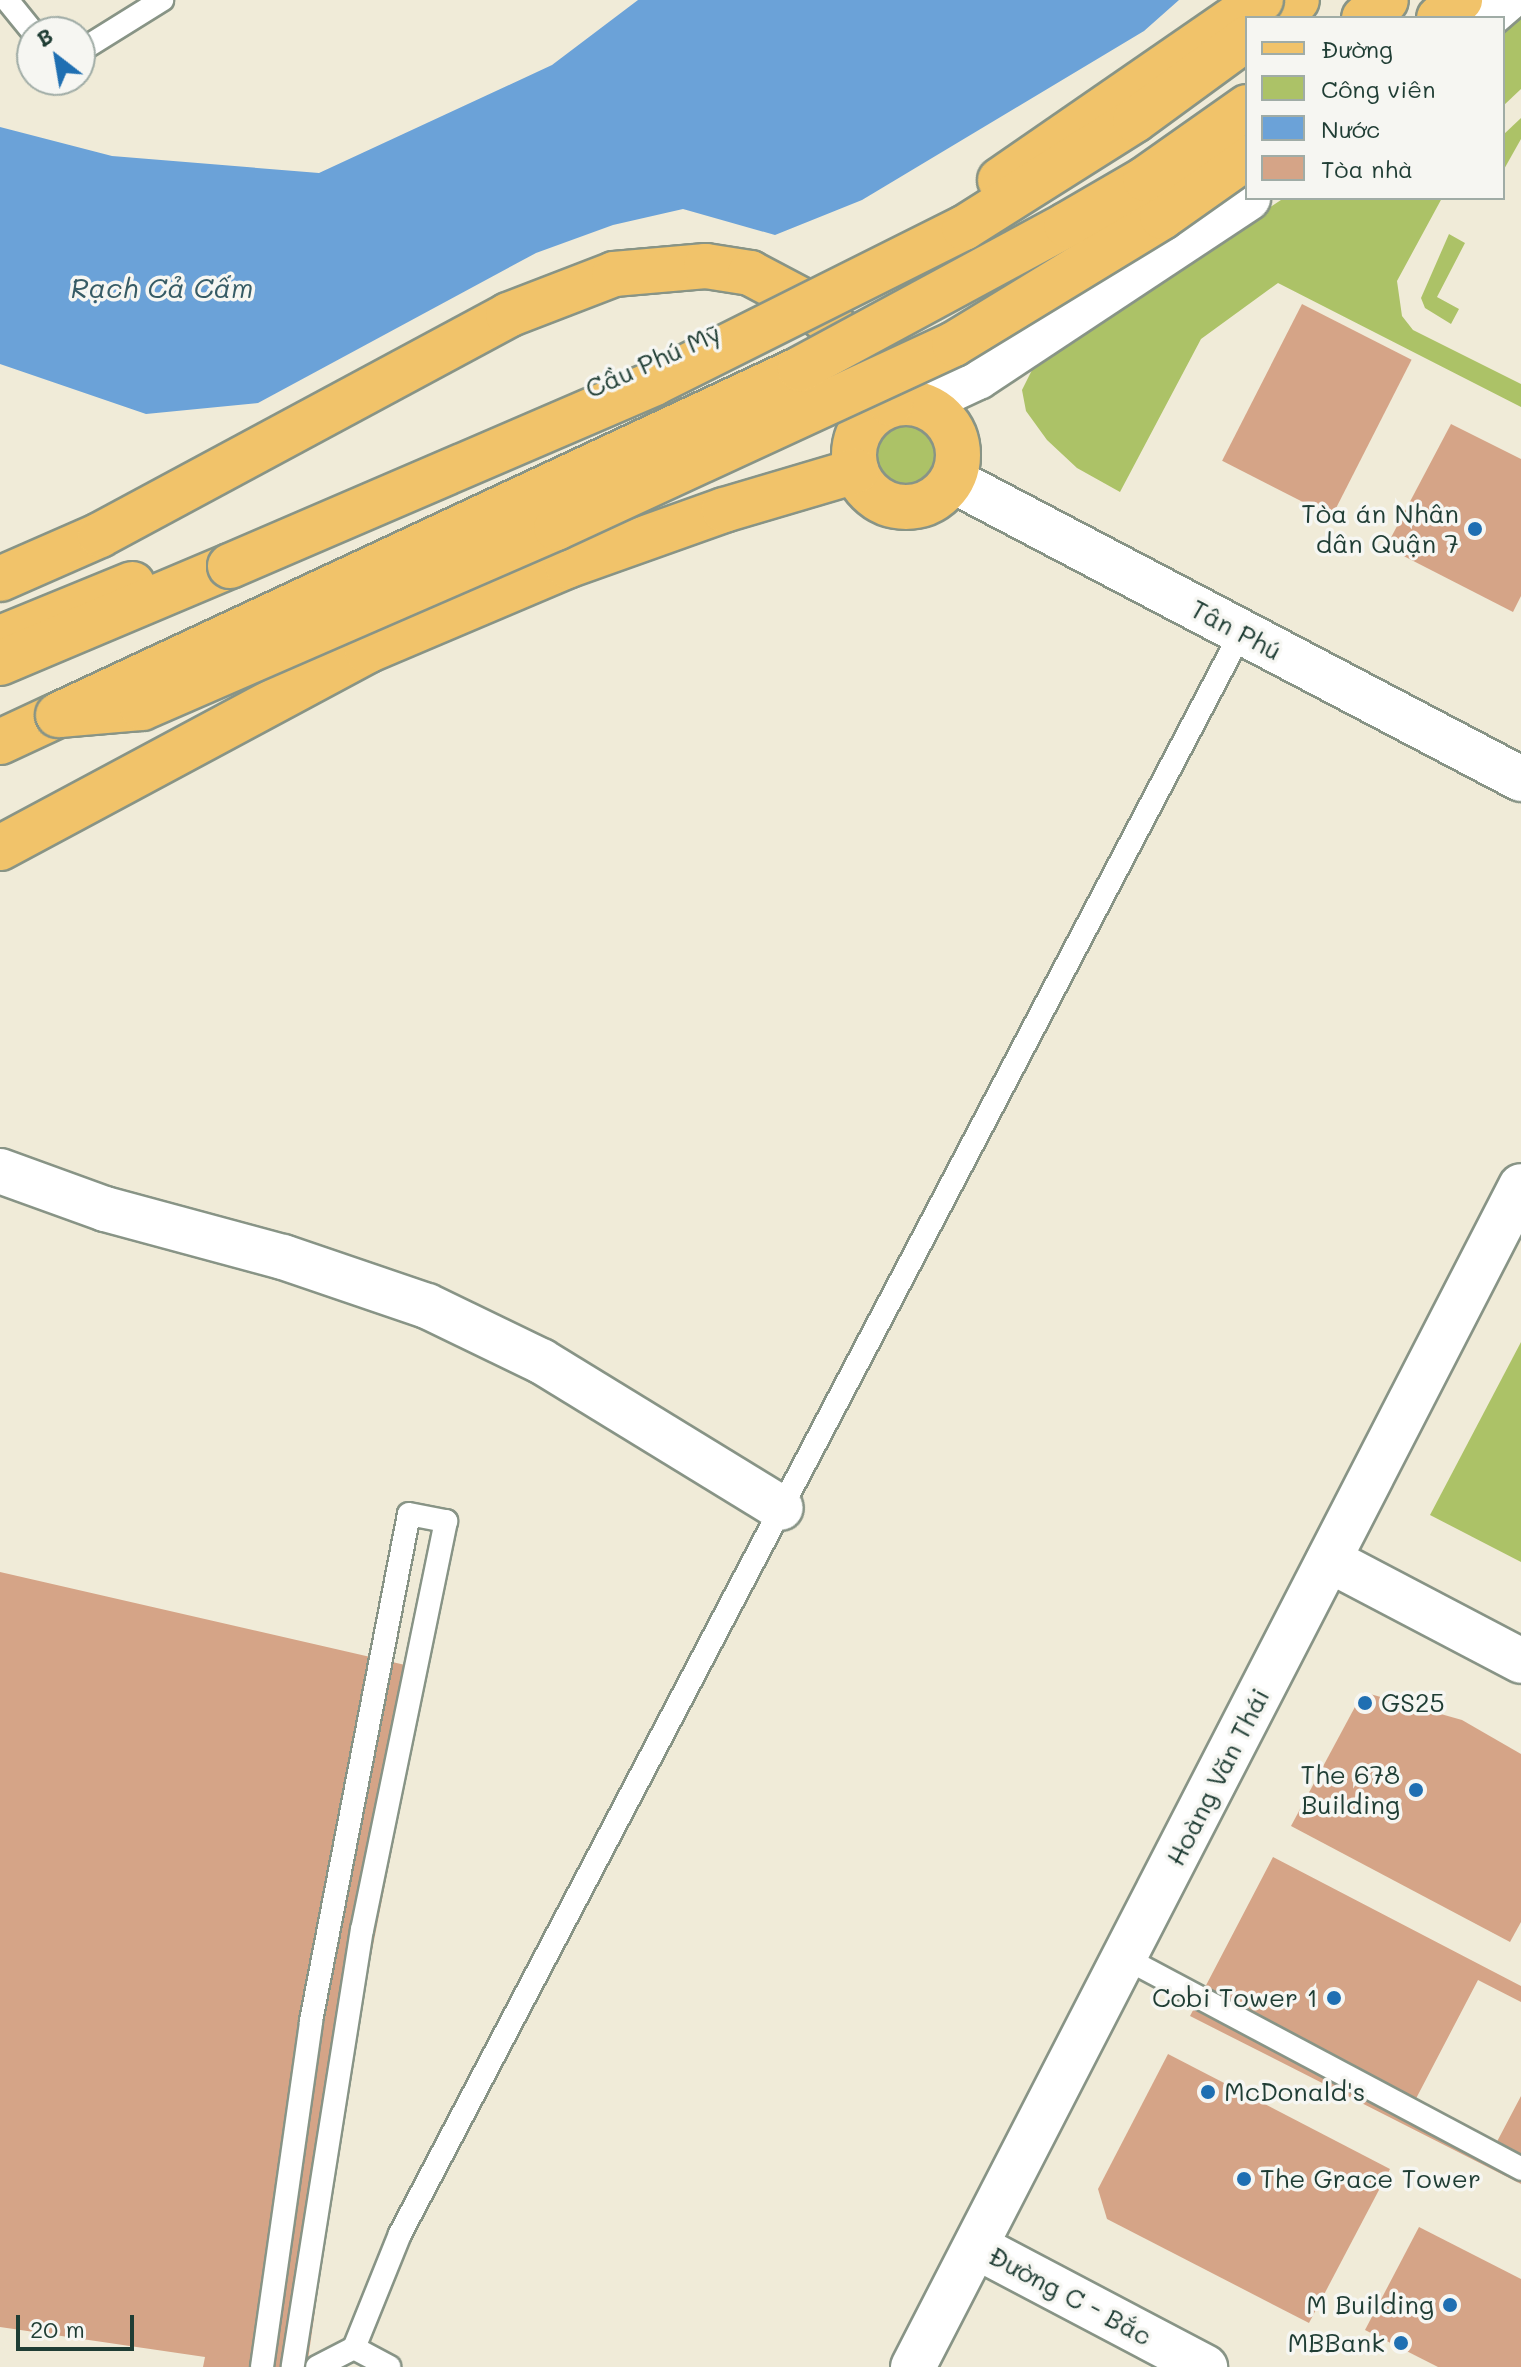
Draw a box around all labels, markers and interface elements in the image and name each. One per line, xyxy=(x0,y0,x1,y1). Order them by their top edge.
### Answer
north arrow xyxy=(16,16,96,96)
legend xyxy=(1245,16,1505,200)
text: B xyxy=(31,20,58,53)
text: Đường xyxy=(1321,33,1393,64)
text: Công viên xyxy=(1321,73,1435,104)
text: Nước xyxy=(1321,113,1380,144)
text: Tòa nhà xyxy=(1321,153,1413,184)
water label: Rạch Cả Cấm xyxy=(71,270,253,304)
street label: Cầu Phú Mỹ xyxy=(581,317,725,405)
place label: Tòa án Nhân dân Quận 7 xyxy=(1301,498,1459,560)
marker: Tòa án Nhân dân Quận 7 xyxy=(1466,520,1484,538)
street label: Tân Phú xyxy=(1185,593,1287,667)
street label: Hoàng Văn Thái xyxy=(1160,1683,1276,1871)
place label: GS25 xyxy=(1381,1687,1445,1719)
marker: GS25 xyxy=(1356,1694,1374,1712)
place label: The 678 Building xyxy=(1301,1759,1400,1820)
marker: The 678 Building xyxy=(1407,1781,1425,1799)
place label: Cobi Tower 1 xyxy=(1152,1982,1318,2014)
marker: Cobi Tower 1 xyxy=(1325,1989,1343,2007)
place label: McDonald's xyxy=(1224,2076,1365,2108)
marker: McDonald's xyxy=(1199,2083,1217,2101)
place label: The Grace Tower xyxy=(1260,2163,1481,2195)
marker: The Grace Tower xyxy=(1235,2170,1253,2188)
street label: Đường C - Bắc xyxy=(983,2240,1157,2352)
place label: M Building xyxy=(1306,2289,1434,2321)
marker: M Building xyxy=(1441,2296,1459,2314)
scale bar xyxy=(20,2299,138,2349)
text: 20 m xyxy=(30,2313,85,2344)
place label: MBBank xyxy=(1288,2327,1385,2359)
marker: MBBank xyxy=(1392,2334,1410,2352)

